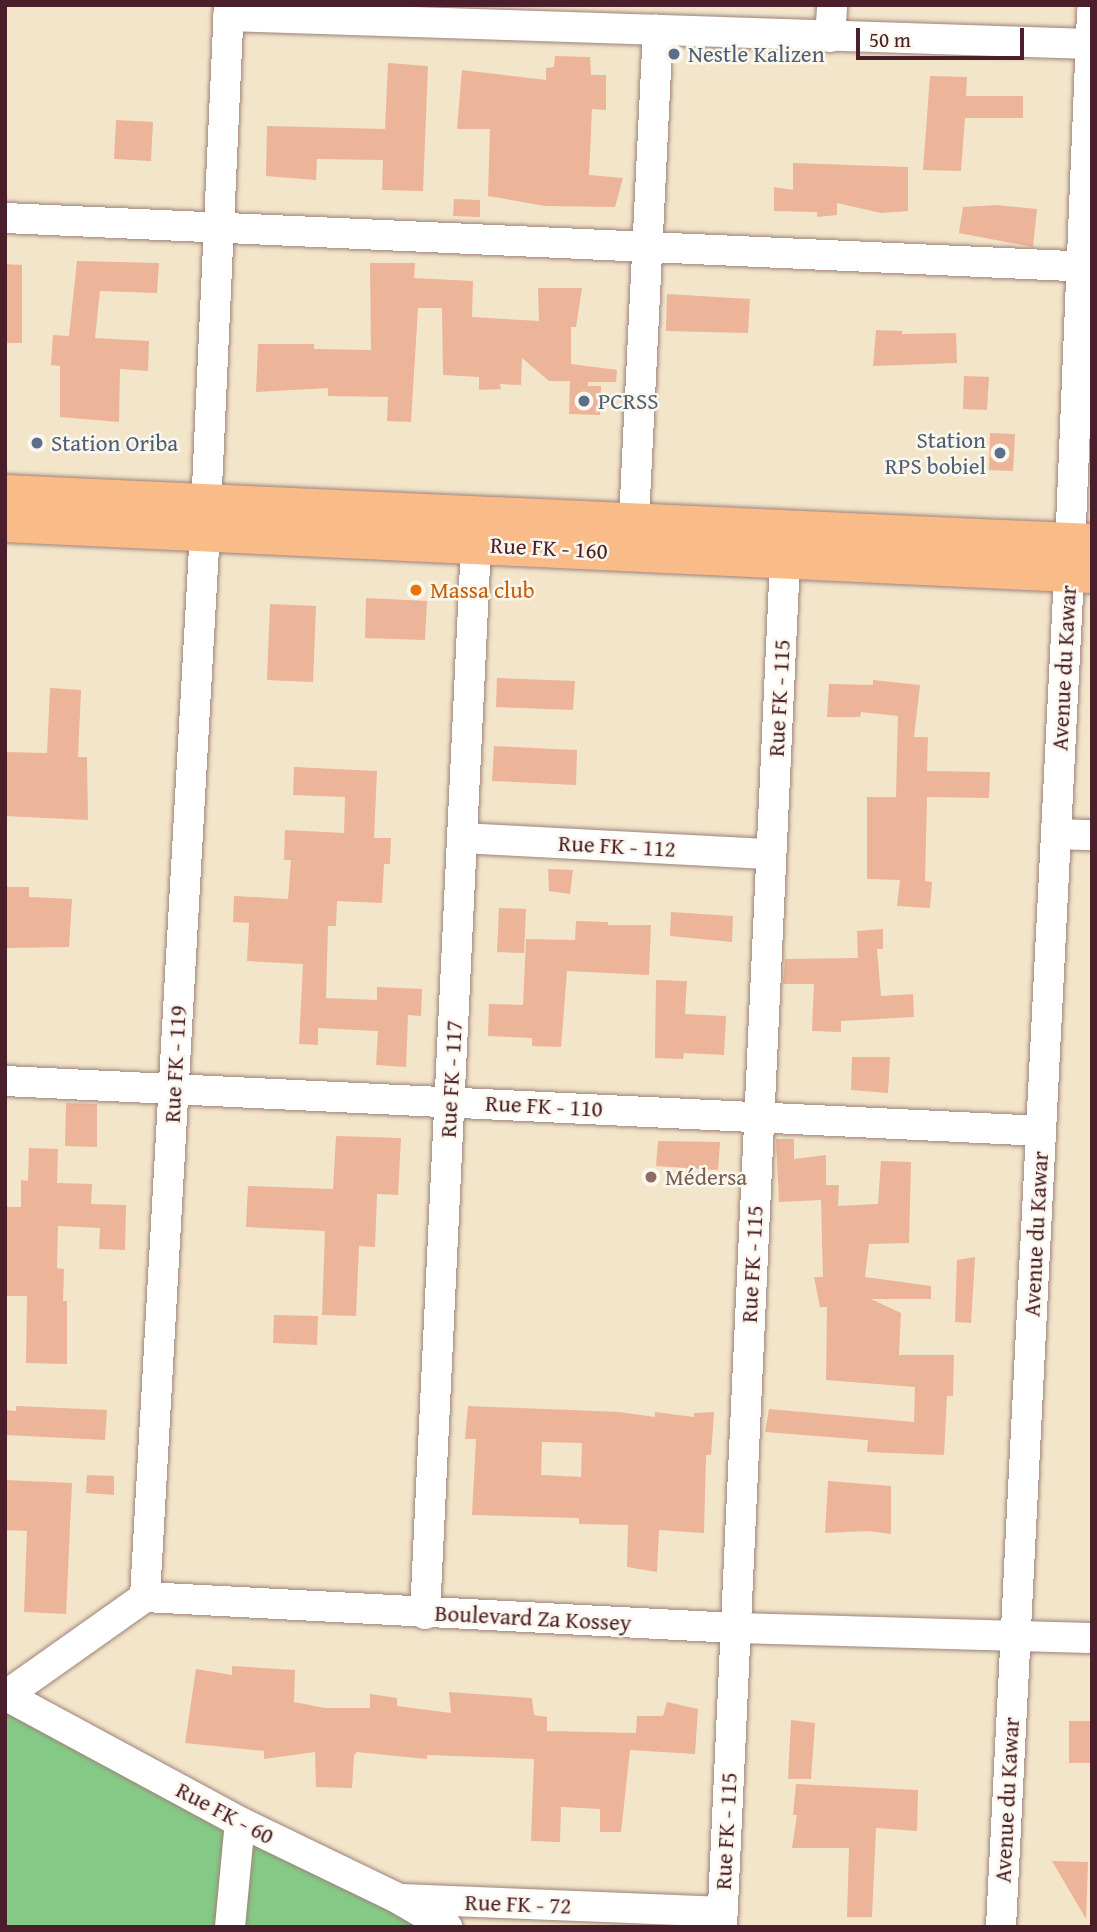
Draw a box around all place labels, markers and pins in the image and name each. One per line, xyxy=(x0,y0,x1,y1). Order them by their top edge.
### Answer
place label: Nestle Kalizen xyxy=(688,40,825,68)
marker: Nestle Kalizen xyxy=(666,46,682,62)
place label: PCRSS xyxy=(598,387,659,415)
marker: PCRSS xyxy=(576,393,592,409)
place label: Station RPS bobiel xyxy=(885,426,986,480)
place label: Station Oriba xyxy=(51,429,178,457)
marker: Station Oriba xyxy=(29,435,45,451)
marker: Station RPS bobiel xyxy=(992,445,1008,461)
place label: Massa club xyxy=(430,576,535,604)
marker: Massa club xyxy=(408,582,424,598)
place label: Médersa xyxy=(665,1163,747,1191)
marker: Médersa xyxy=(643,1169,659,1185)

